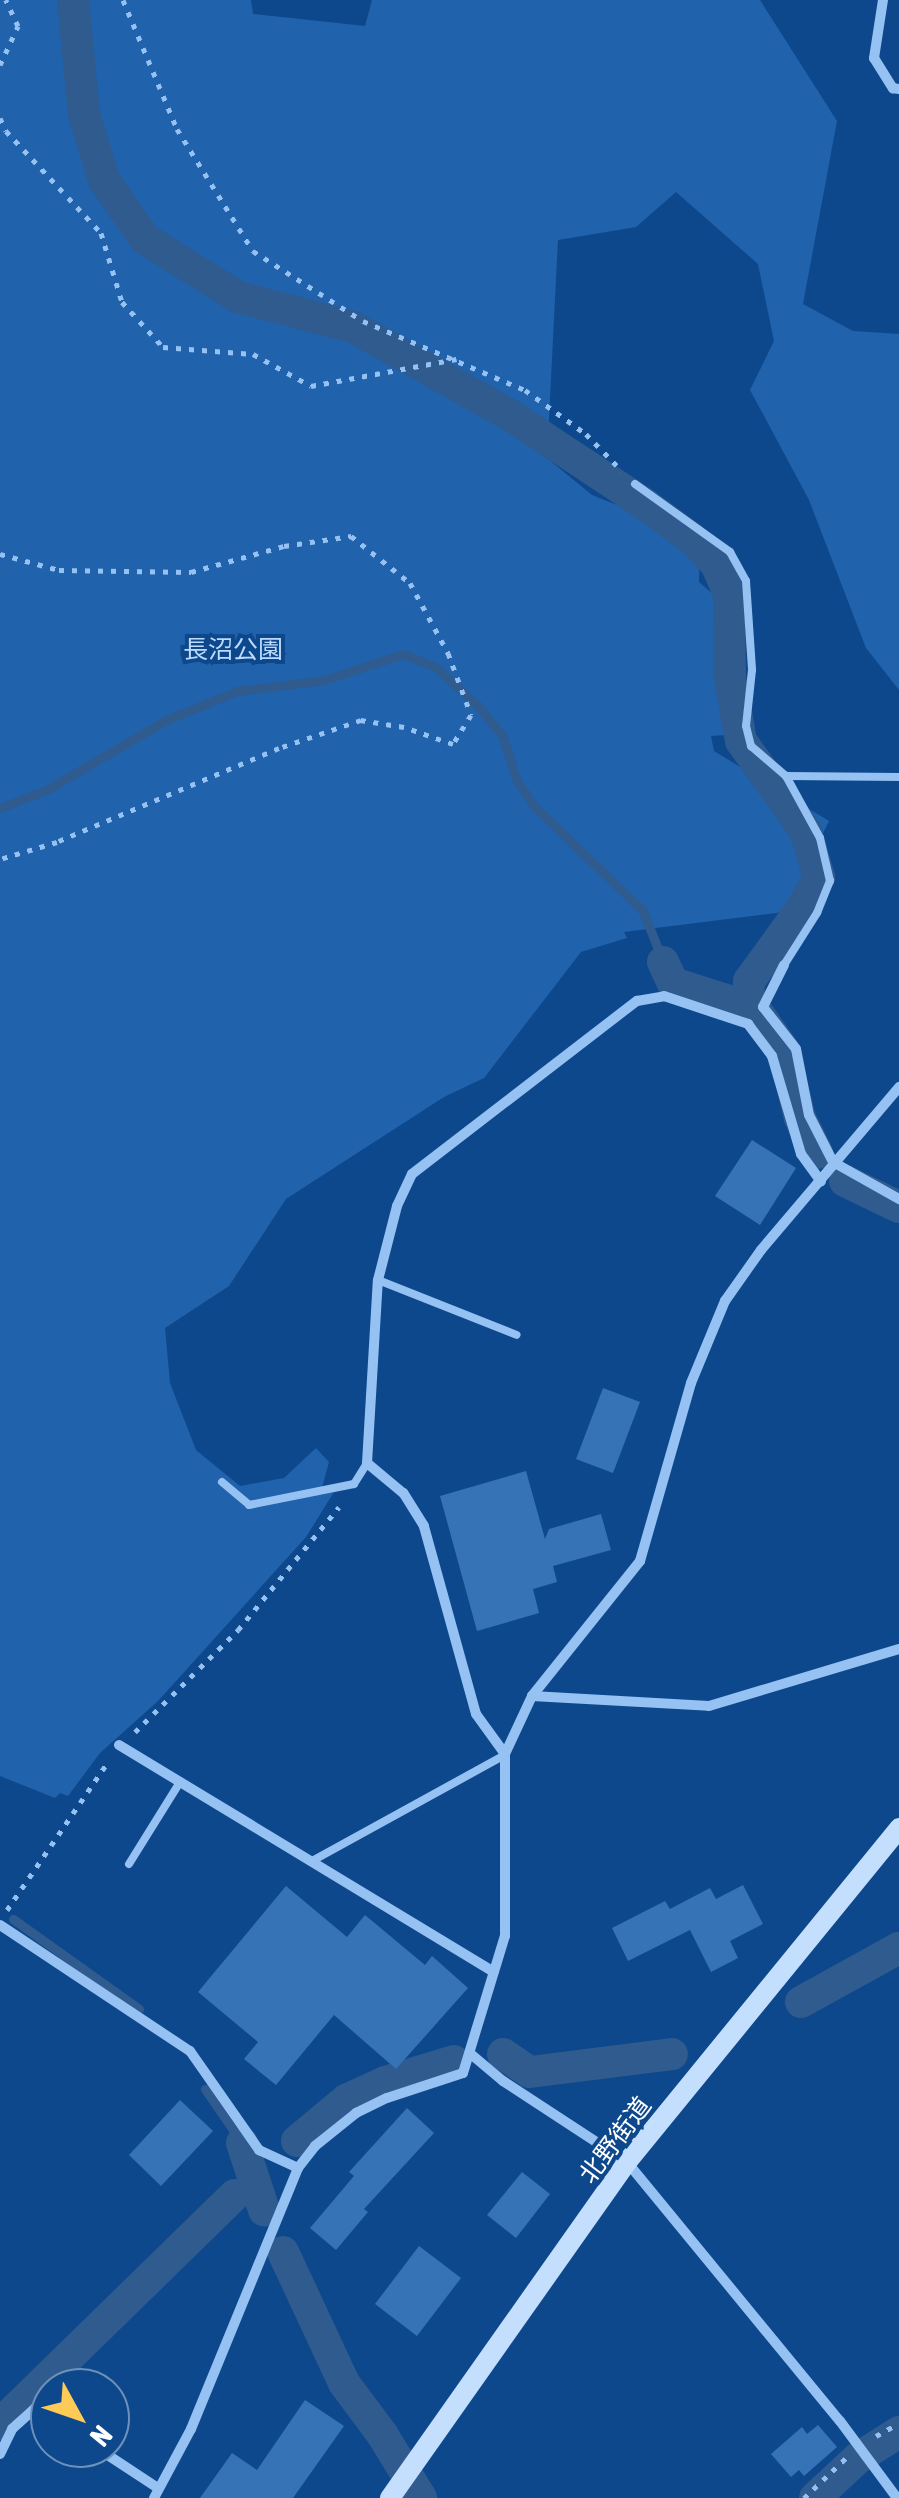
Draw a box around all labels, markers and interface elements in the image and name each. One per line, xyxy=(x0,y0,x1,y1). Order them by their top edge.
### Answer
park label: 長沼公園 xyxy=(183,634,283,664)
street label: 北野街道 xyxy=(573,2091,657,2189)
north arrow xyxy=(30,2368,130,2468)
text: N xyxy=(84,2419,119,2453)

